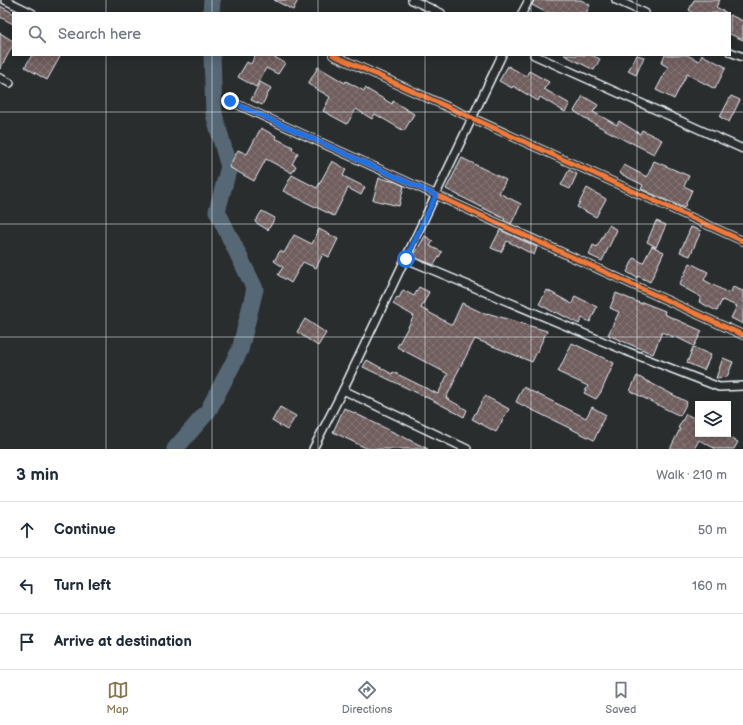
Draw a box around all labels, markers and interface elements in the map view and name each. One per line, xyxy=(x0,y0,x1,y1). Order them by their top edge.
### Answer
search box xyxy=(12,12,731,56)
icon: search xyxy=(26,23,48,45)
text: Search here xyxy=(58,25,141,44)
route end xyxy=(221,92,239,110)
route start xyxy=(397,250,415,268)
map controls xyxy=(695,401,731,437)
button: layers xyxy=(695,401,731,437)
text: 3 min xyxy=(16,465,59,485)
text: Walk · 210 m xyxy=(656,467,727,483)
icon: ahead xyxy=(16,519,38,541)
text: Continue xyxy=(54,520,116,539)
text: 50 m xyxy=(698,522,727,538)
icon: left xyxy=(16,575,38,597)
text: Turn left xyxy=(54,576,111,595)
text: 160 m xyxy=(692,578,727,594)
icon: arrive xyxy=(16,631,38,653)
text: Arrive at destination xyxy=(54,632,192,651)
tab: Map xyxy=(107,679,129,716)
tab: Directions xyxy=(342,679,392,716)
tab: Saved xyxy=(606,679,636,716)

